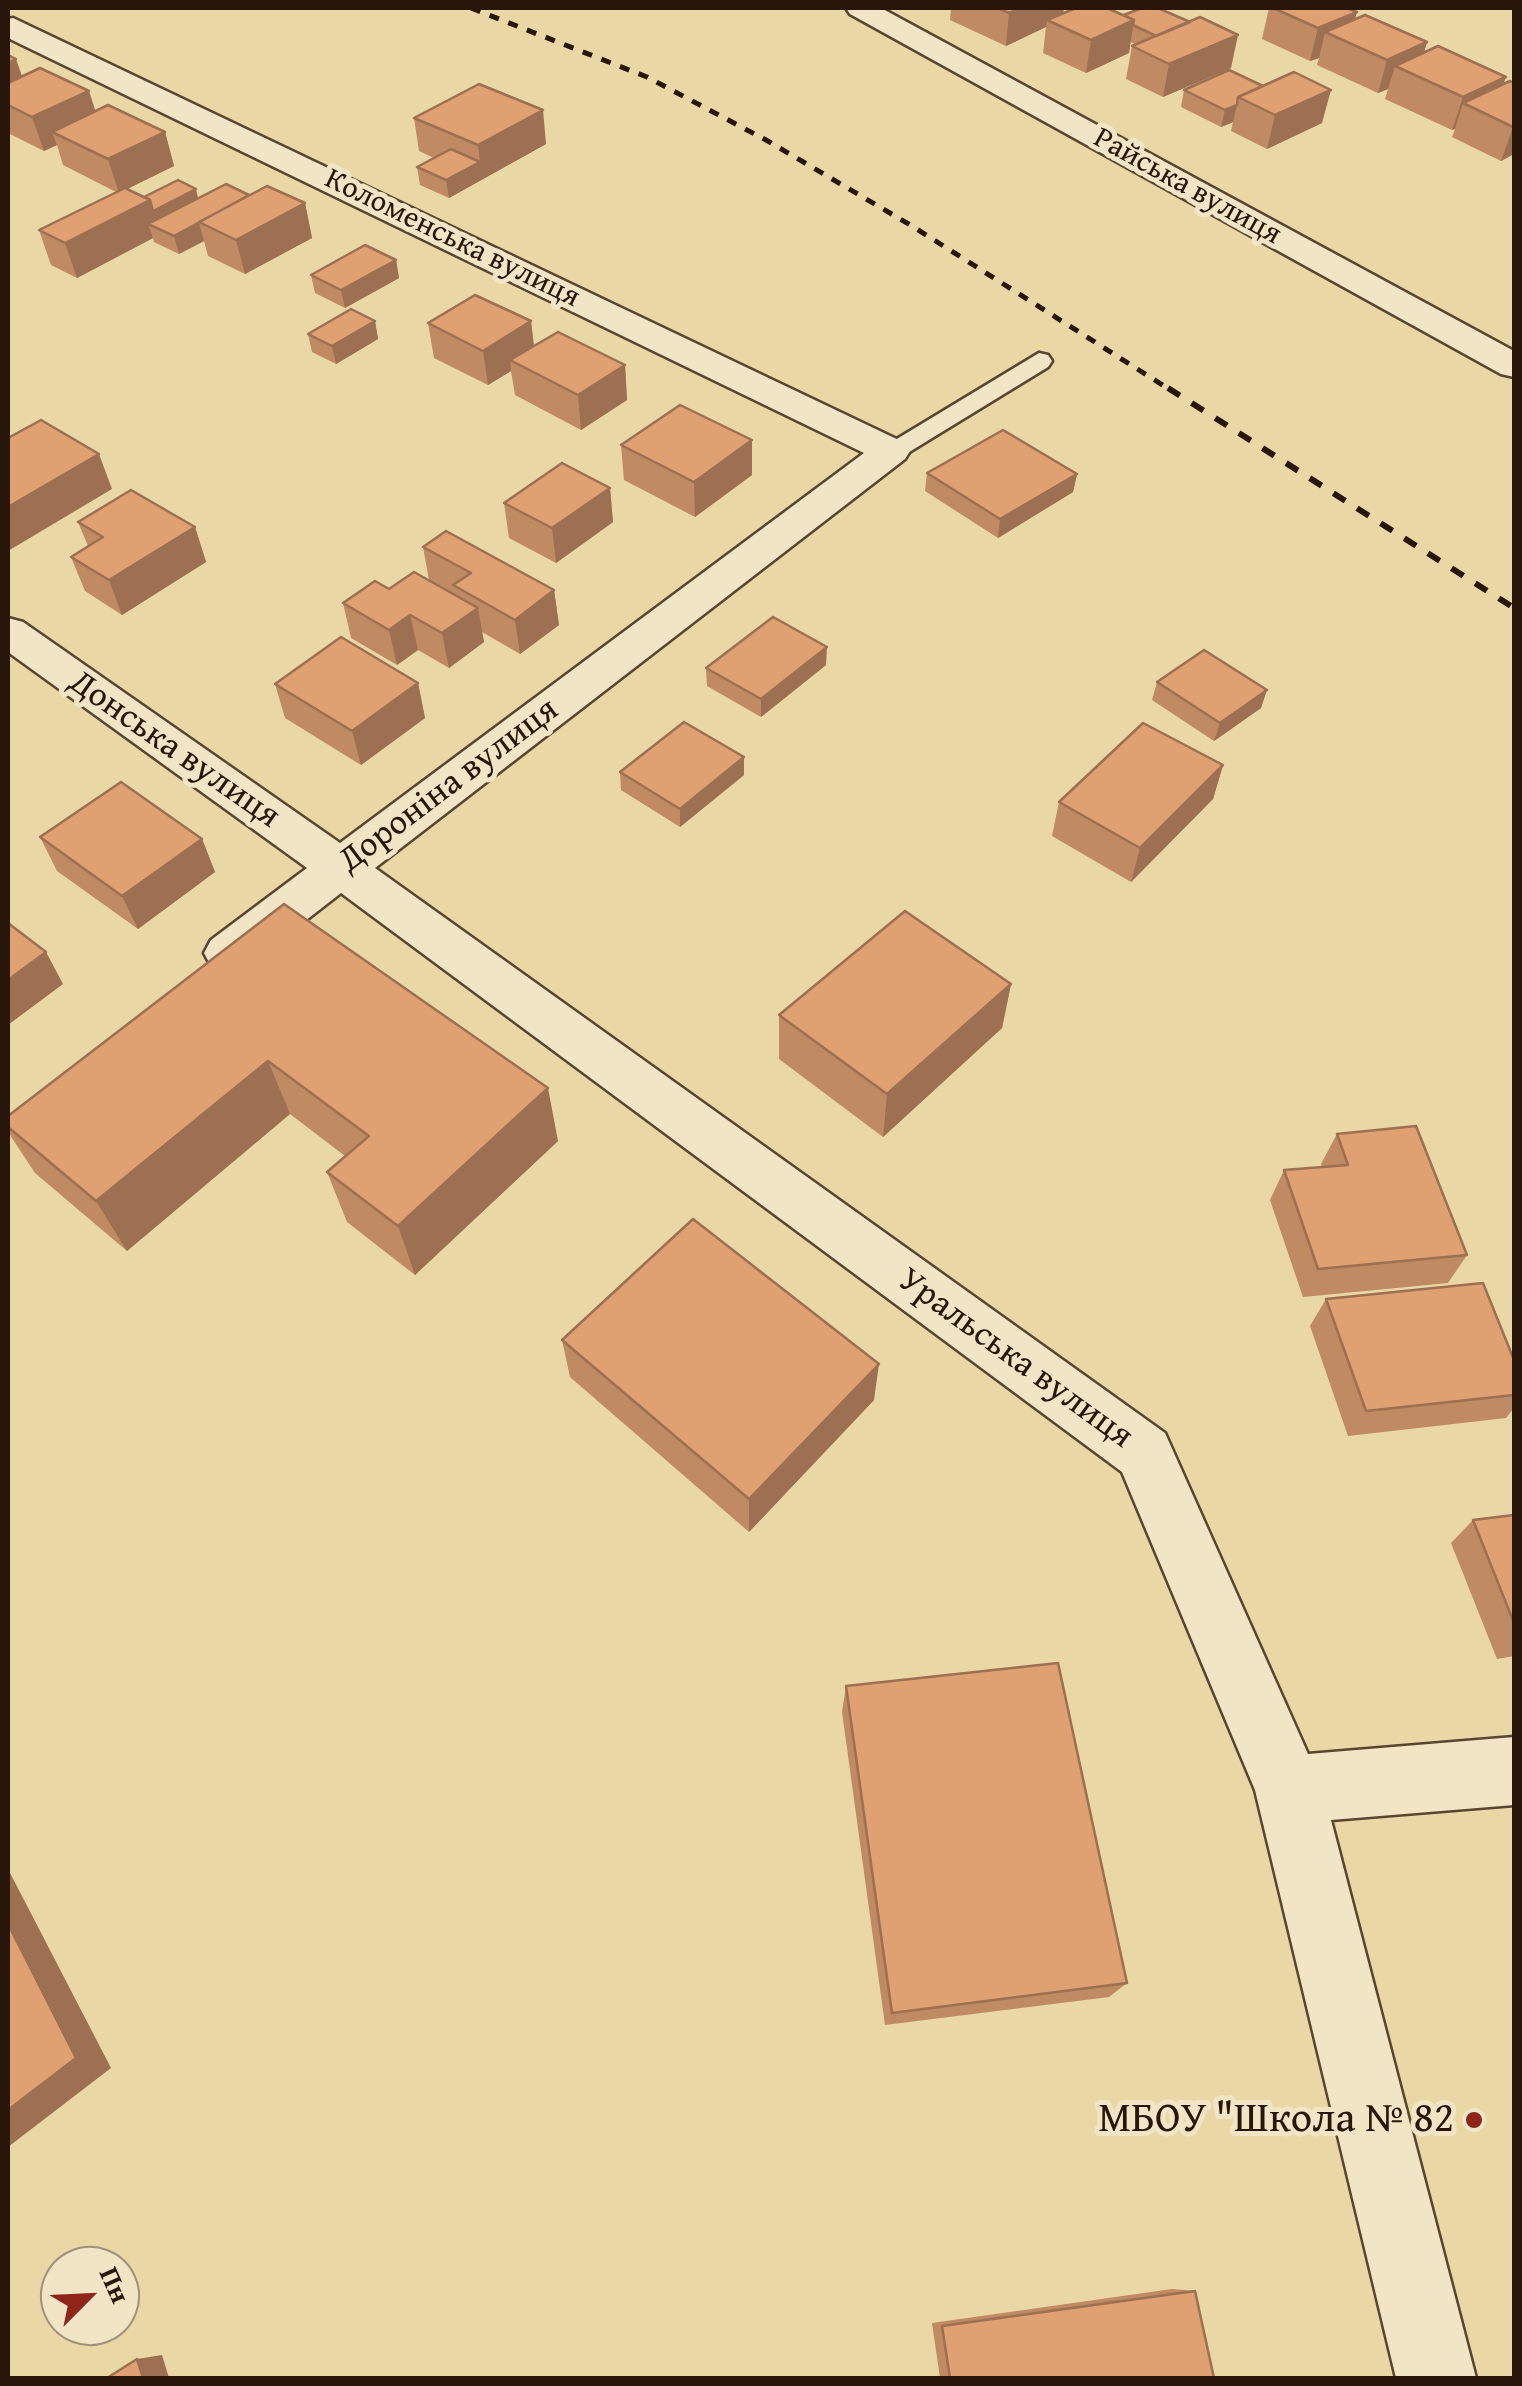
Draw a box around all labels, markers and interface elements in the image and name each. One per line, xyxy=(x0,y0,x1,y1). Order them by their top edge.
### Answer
street label: Райська вулиця xyxy=(1087,121,1287,253)
street label: Коломенська вулиця xyxy=(319,162,585,316)
street label: Донська вулиця xyxy=(60,662,288,838)
street label: Дороніна вулиця xyxy=(331,690,567,882)
street label: Уральська вулиця xyxy=(889,1260,1141,1458)
place label: МБОУ "Школа № 82 xyxy=(1098,2095,1454,2145)
marker: МБОУ "Школа № 82 xyxy=(1463,2109,1485,2131)
north arrow xyxy=(40,2246,140,2346)
text: Пн xyxy=(90,2260,142,2309)

